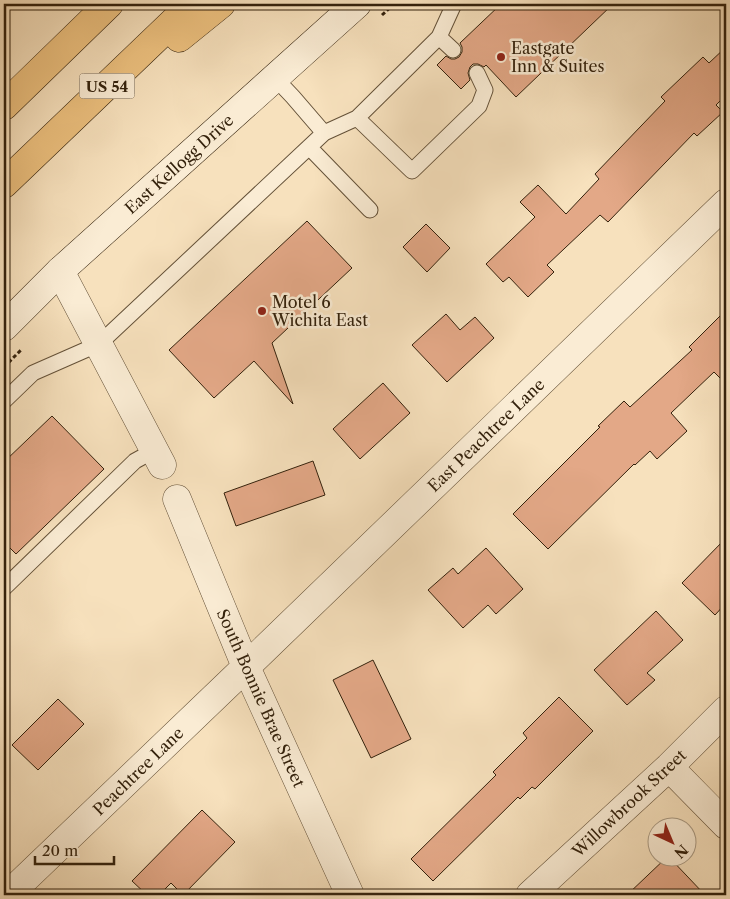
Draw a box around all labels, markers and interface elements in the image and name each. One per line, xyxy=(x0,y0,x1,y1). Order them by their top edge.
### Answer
place label: Eastgate Inn & Suites xyxy=(511,38,604,76)
marker: Eastgate Inn & Suites xyxy=(495,51,507,63)
road number: US 54 xyxy=(80,74,134,98)
street label: East Kellogg Drive xyxy=(121,110,237,218)
place label: Motel 6 Wichita East xyxy=(271,292,368,330)
marker: Motel 6 Wichita East xyxy=(256,305,268,317)
street label: East Peachtree Lane xyxy=(423,374,549,496)
street label: South Bonnie Brae Street xyxy=(213,606,310,791)
street label: Peachtree Lane xyxy=(89,723,187,819)
street label: Willowbrook Street xyxy=(567,745,690,862)
north arrow xyxy=(648,816,698,866)
scale bar xyxy=(35,834,114,866)
text: 20 m xyxy=(42,841,78,860)
text: N xyxy=(670,841,692,862)

